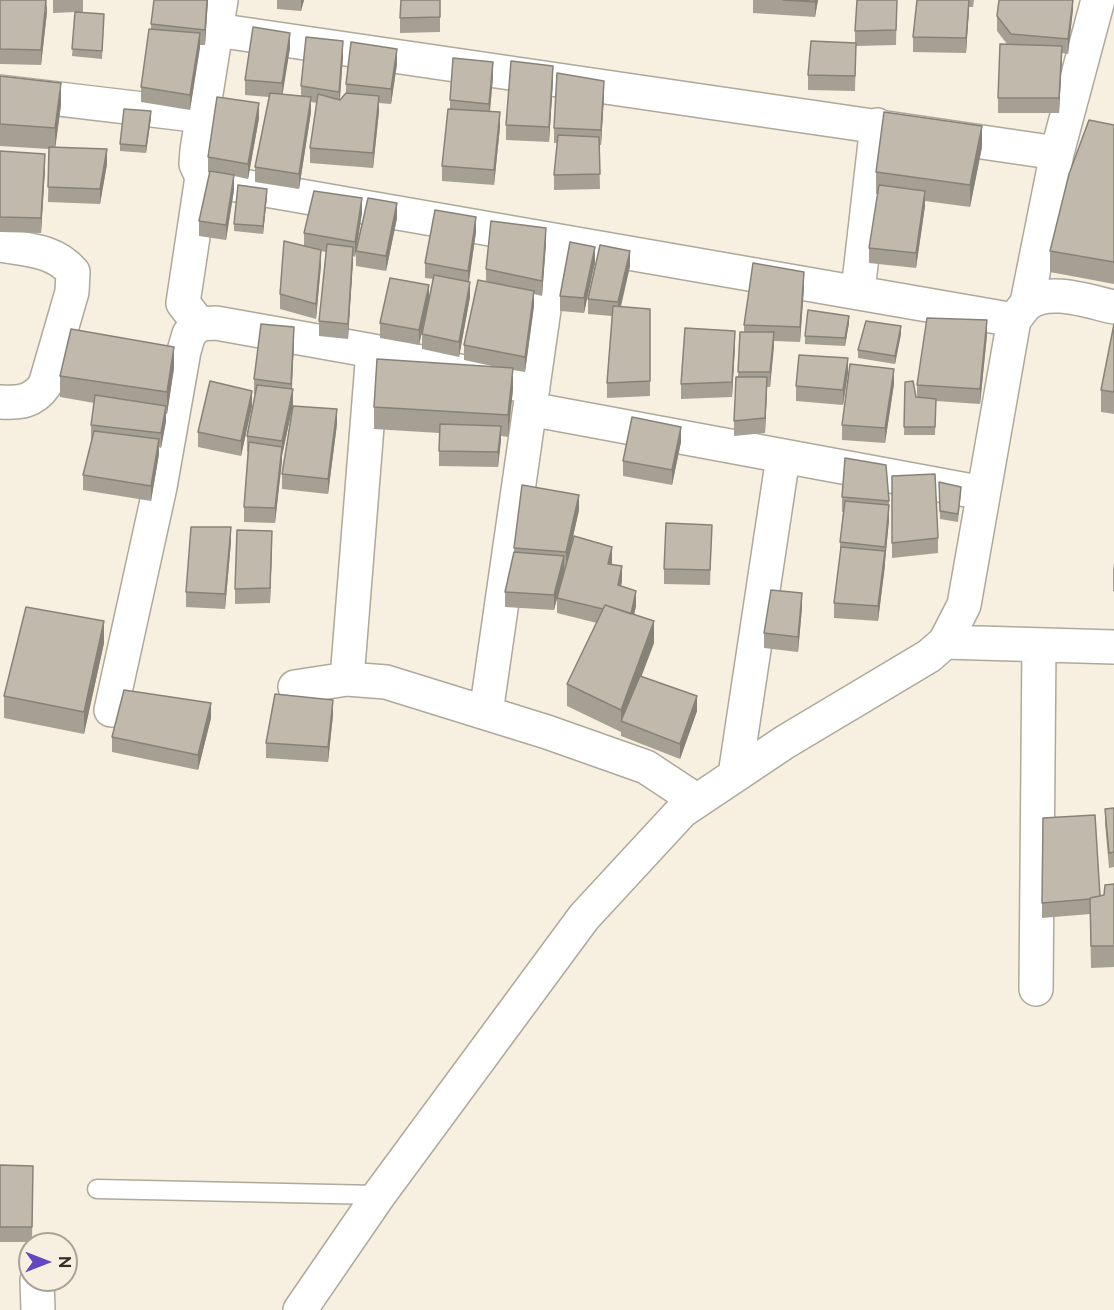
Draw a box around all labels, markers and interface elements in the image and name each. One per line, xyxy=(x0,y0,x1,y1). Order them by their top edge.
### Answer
north arrow xyxy=(18,1232,78,1292)
text: N xyxy=(55,1256,74,1268)

